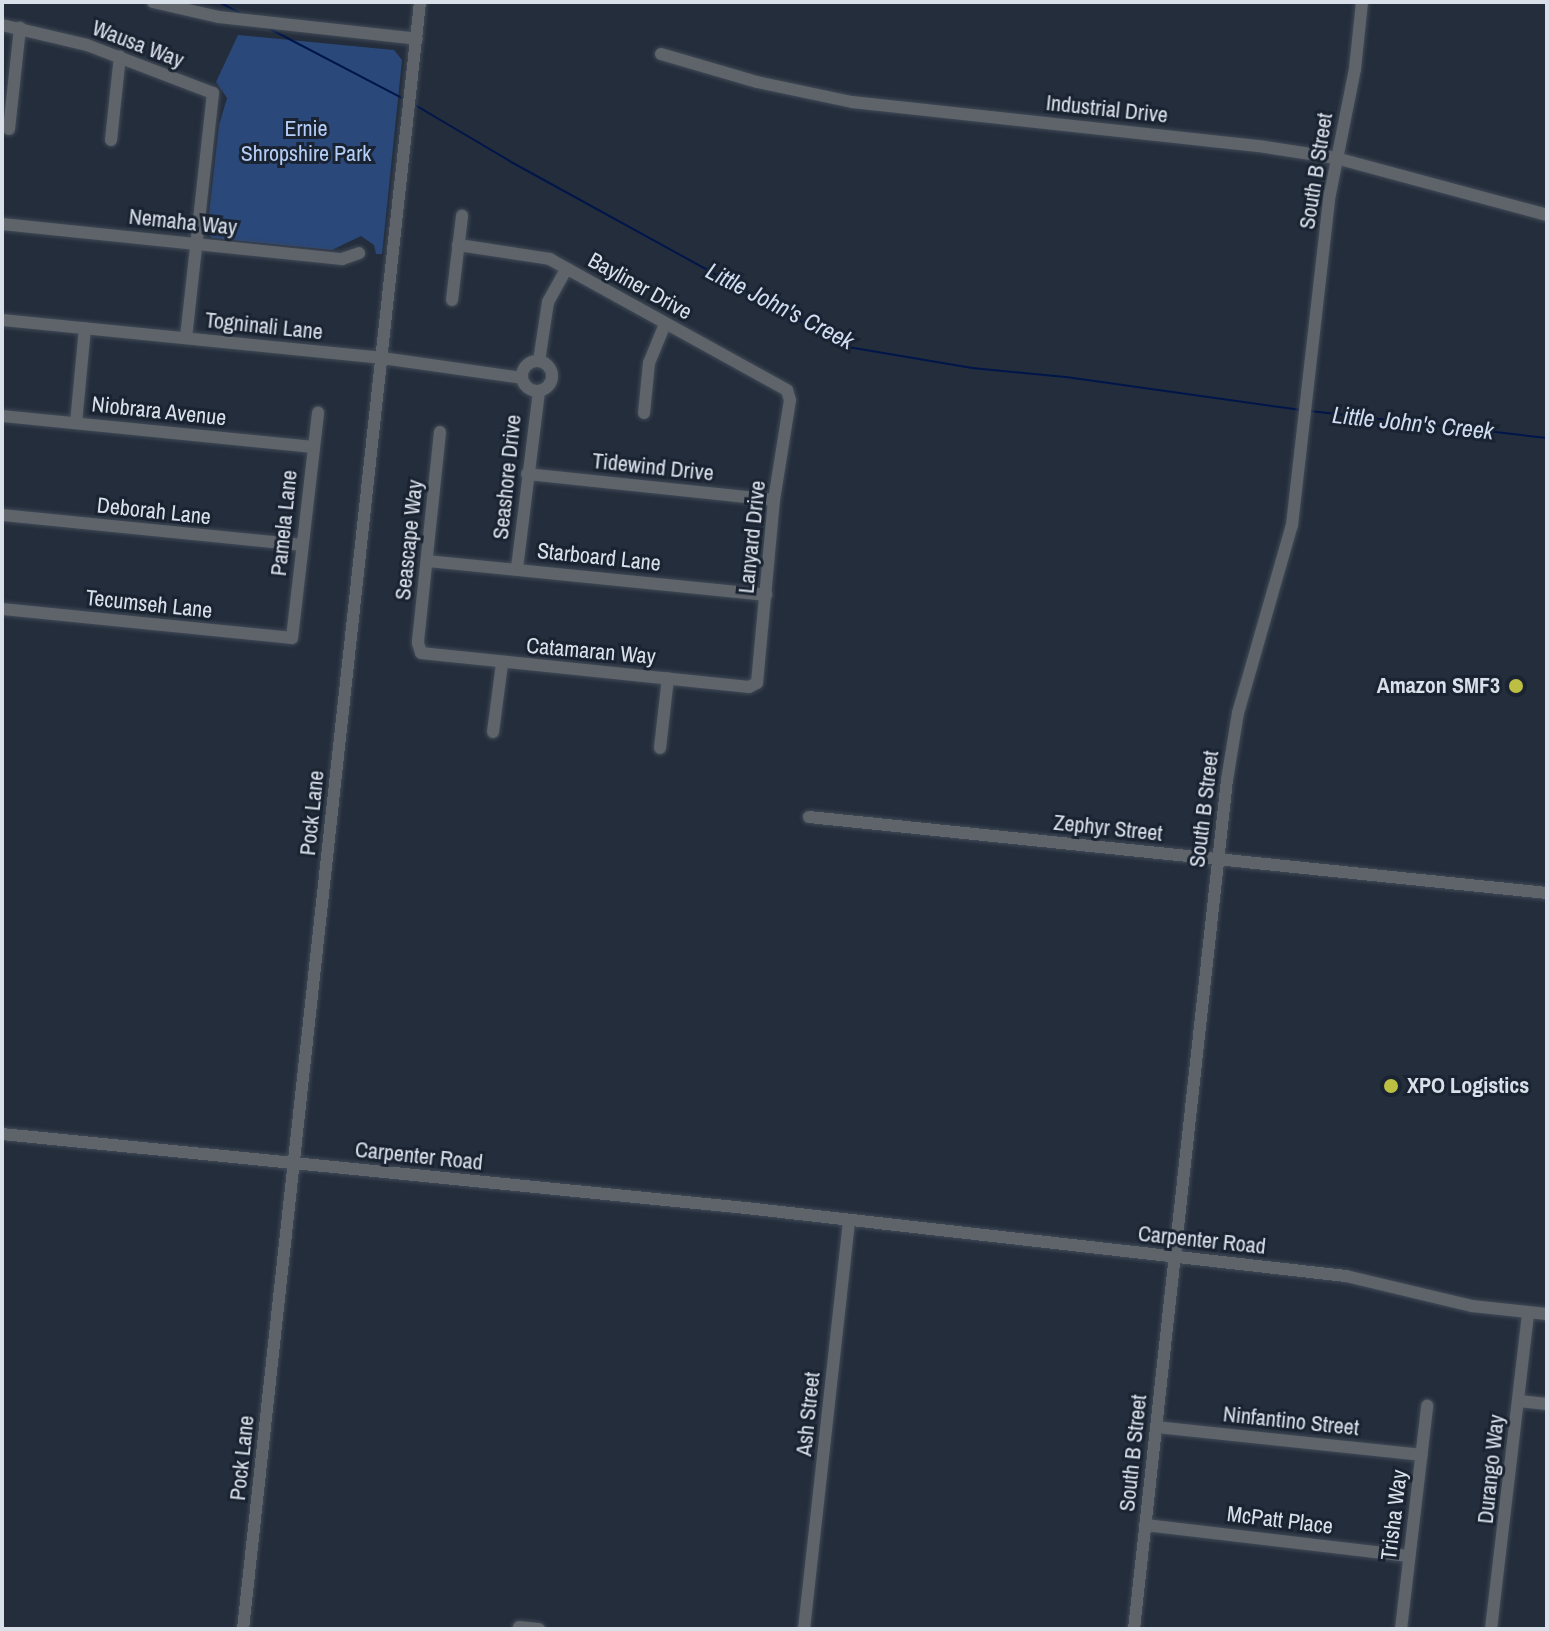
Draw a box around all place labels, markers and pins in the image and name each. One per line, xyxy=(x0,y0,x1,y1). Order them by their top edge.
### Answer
place label: Amazon SMF3 xyxy=(1377,673,1500,699)
marker: Amazon SMF3 xyxy=(1507,677,1525,695)
place label: XPO Logistics xyxy=(1407,1073,1529,1099)
marker: XPO Logistics xyxy=(1382,1077,1400,1095)

